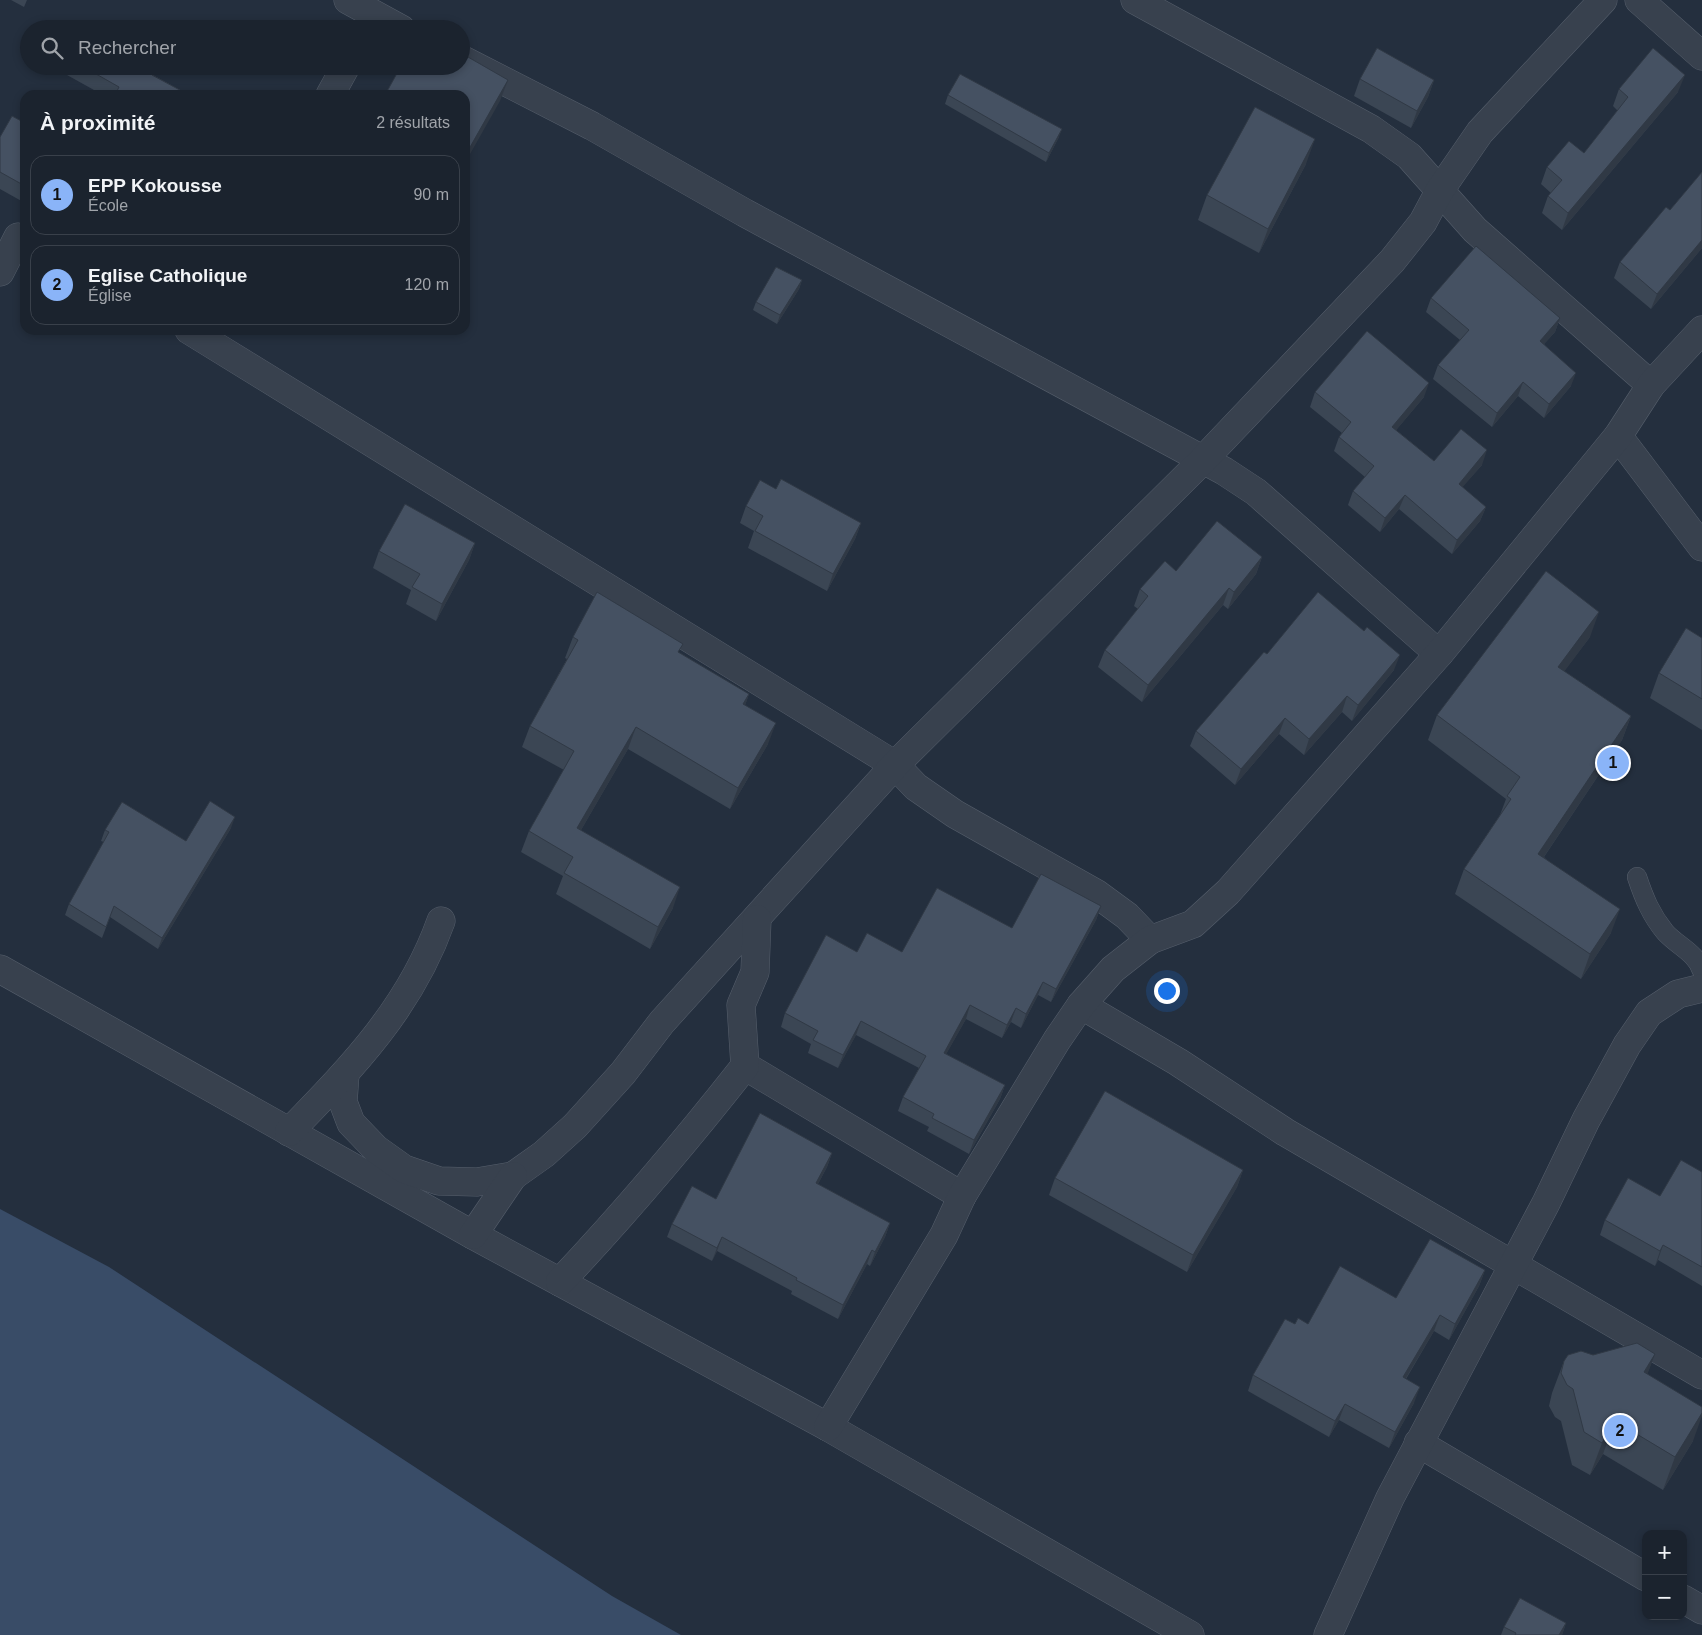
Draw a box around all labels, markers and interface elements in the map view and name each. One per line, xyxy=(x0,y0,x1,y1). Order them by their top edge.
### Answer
search box xyxy=(20,20,470,75)
icon: search xyxy=(38,34,66,62)
text: Rechercher xyxy=(78,37,176,58)
text: À proximité xyxy=(40,111,156,134)
text: 2 résultats xyxy=(376,114,450,131)
text: EPP Kokousse xyxy=(88,175,222,196)
text: 1 xyxy=(53,186,61,203)
text: 90 m xyxy=(413,186,449,203)
text: École xyxy=(88,197,128,214)
text: Eglise Catholique xyxy=(88,265,247,286)
text: 2 xyxy=(53,276,61,293)
text: 120 m xyxy=(405,276,449,293)
text: Église xyxy=(88,287,132,304)
pin: 1 xyxy=(1597,744,1629,782)
your location xyxy=(1154,978,1180,1004)
pin: 2 xyxy=(1604,1412,1636,1450)
map controls xyxy=(1642,1530,1687,1620)
button: + xyxy=(1642,1530,1687,1575)
button: − xyxy=(1642,1575,1687,1620)

